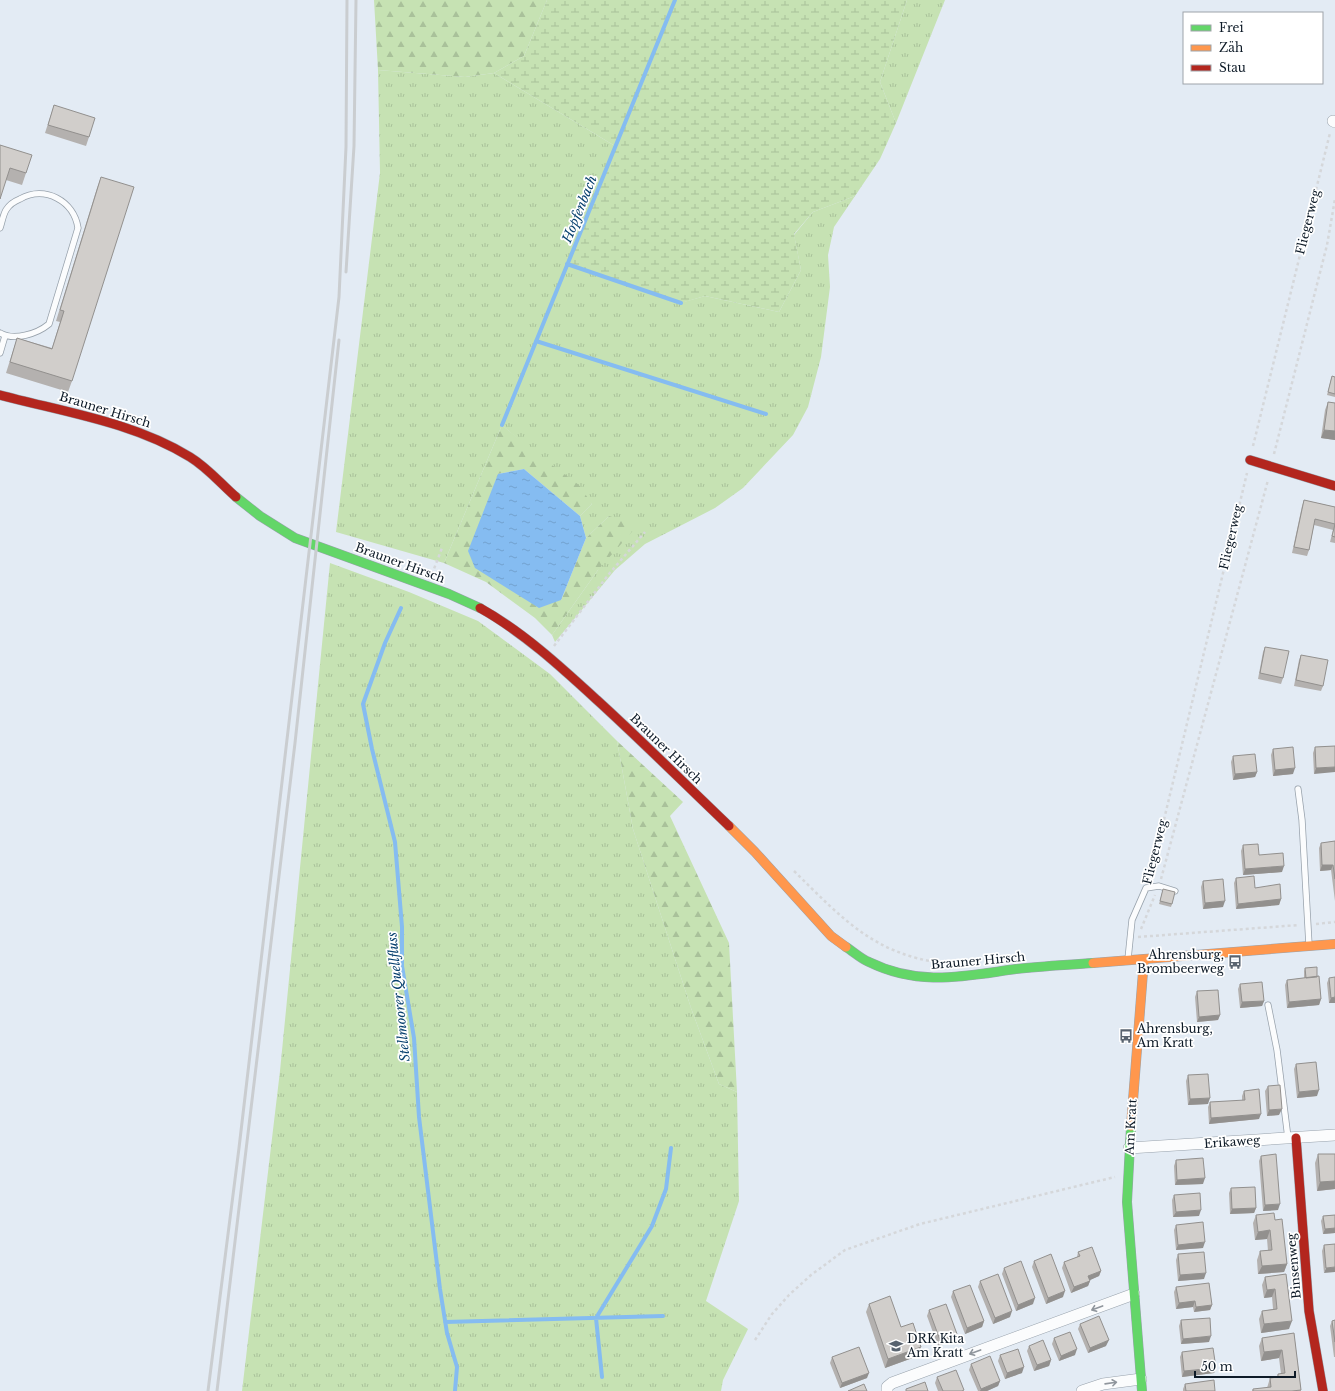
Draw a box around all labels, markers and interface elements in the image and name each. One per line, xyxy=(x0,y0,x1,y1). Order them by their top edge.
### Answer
legend xyxy=(1183,12,1323,84)
text: Frei xyxy=(1219,20,1244,35)
text: Zäh xyxy=(1219,40,1243,55)
text: Stau xyxy=(1219,60,1246,75)
water label: Hopfenbach xyxy=(558,173,601,246)
street label: Fliegerweg xyxy=(1292,187,1323,256)
street label: Brauner Hirsch xyxy=(58,389,153,431)
street label: Fliegerweg xyxy=(1216,502,1246,571)
street label: Brauner Hirsch xyxy=(353,539,447,586)
street label: Brauner Hirsch xyxy=(627,710,706,787)
street label: Fliegerweg xyxy=(1139,817,1170,886)
water label: Stellmoorer Quellfluss xyxy=(383,931,414,1063)
place label: Ahrensburg, Brombeerweg xyxy=(1137,947,1225,976)
street label: Brauner Hirsch xyxy=(930,949,1026,972)
bus stop icon: Ahrensburg, Brombeerweg xyxy=(1227,954,1243,970)
place label: Ahrensburg, Am Kratt xyxy=(1136,1021,1213,1050)
bus stop icon: Ahrensburg, Am Kratt xyxy=(1118,1028,1134,1044)
street label: Am Kratt xyxy=(1121,1098,1139,1157)
street label: Erikaweg xyxy=(1203,1132,1261,1151)
street label: Binsenweg xyxy=(1283,1232,1304,1300)
one-way arrow xyxy=(1092,1304,1104,1312)
place label: DRK Kita Am Kratt xyxy=(906,1331,964,1360)
school or university icon: DRK Kita Am Kratt xyxy=(888,1338,904,1354)
one-way arrow xyxy=(970,1349,982,1357)
scale bar xyxy=(1195,1353,1295,1379)
text: 50 m xyxy=(1201,1359,1233,1374)
one-way arrow xyxy=(1104,1379,1117,1387)

